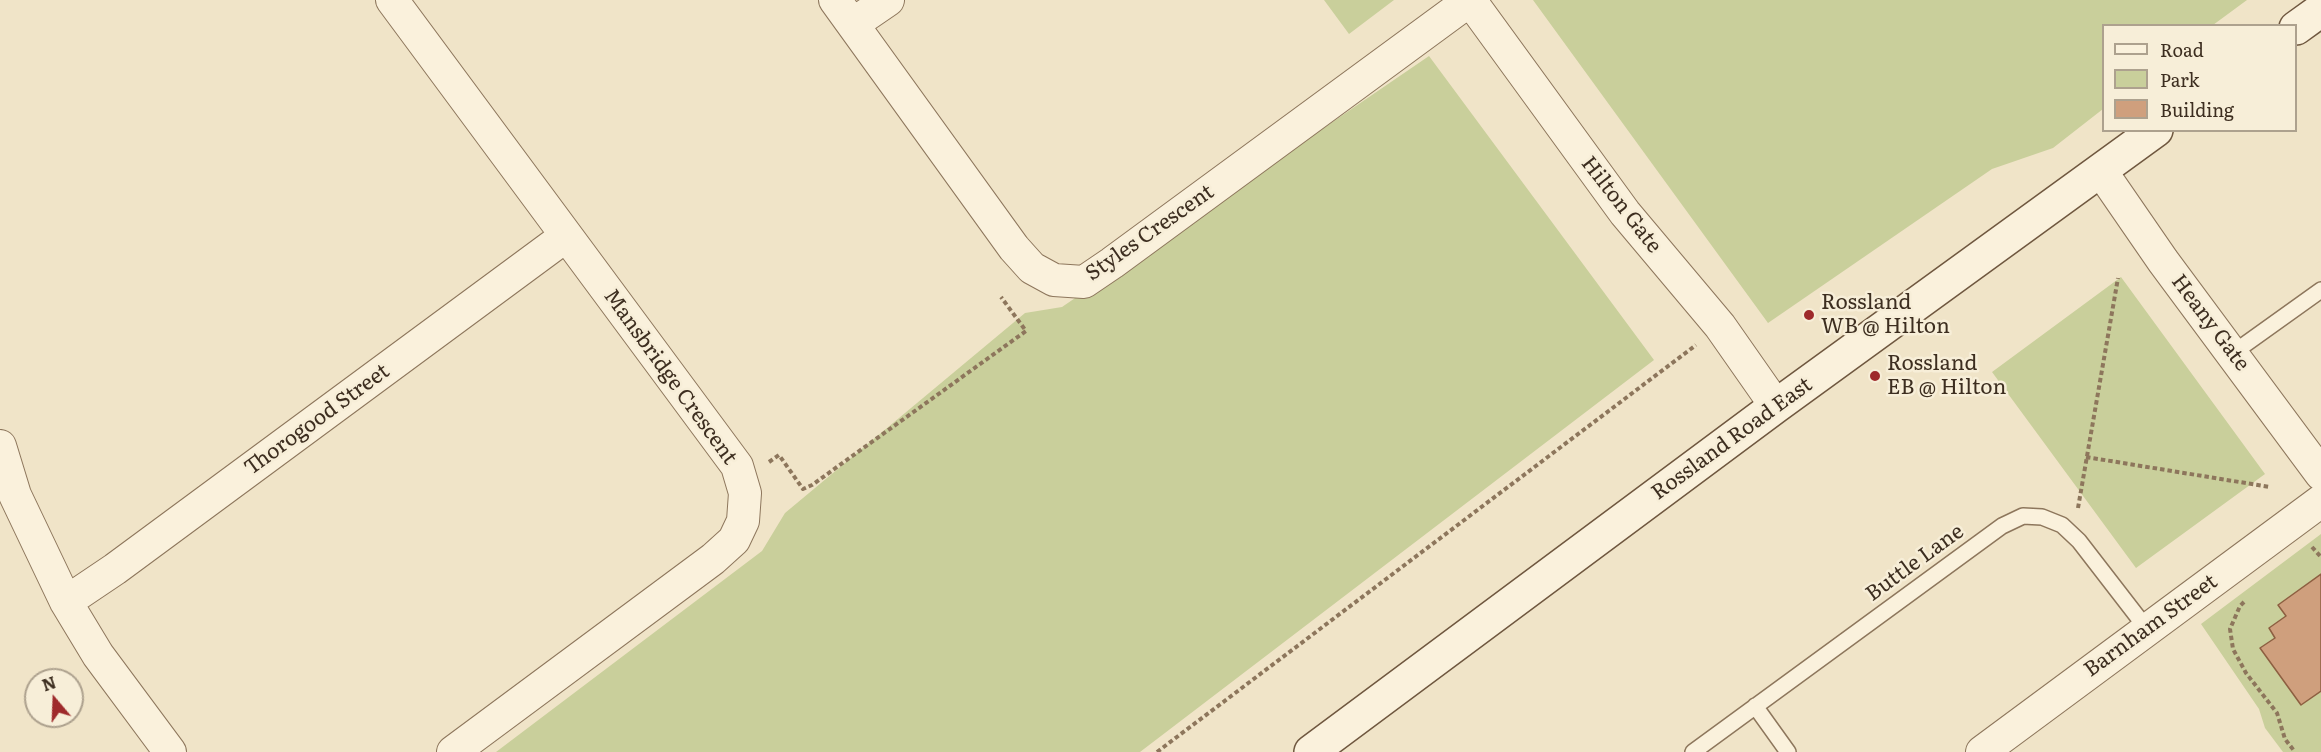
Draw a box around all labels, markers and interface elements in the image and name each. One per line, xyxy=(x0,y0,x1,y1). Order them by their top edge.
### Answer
legend xyxy=(2102,24,2297,132)
text: Road xyxy=(2160,36,2204,63)
text: Park xyxy=(2160,66,2199,93)
text: Building xyxy=(2160,96,2234,123)
street label: Hilton Gate xyxy=(1575,152,1667,258)
street label: Styles Crescent xyxy=(1081,179,1219,287)
street label: Heany Gate xyxy=(2166,270,2254,376)
street label: Mansbridge Crescent xyxy=(598,284,742,470)
place label: Rossland WB @ Hilton xyxy=(1821,290,1950,340)
marker: Rossland WB @ Hilton xyxy=(1802,308,1816,322)
place label: Rossland EB @ Hilton xyxy=(1887,351,2006,401)
street label: Thorogood Street xyxy=(240,359,394,481)
marker: Rossland EB @ Hilton xyxy=(1868,369,1882,383)
street label: Rossland Road East xyxy=(1647,372,1817,506)
street label: Buttle Lane xyxy=(1861,519,1969,607)
street label: Barnham Street xyxy=(2079,569,2223,683)
north arrow xyxy=(24,668,84,728)
text: N xyxy=(39,669,59,696)

